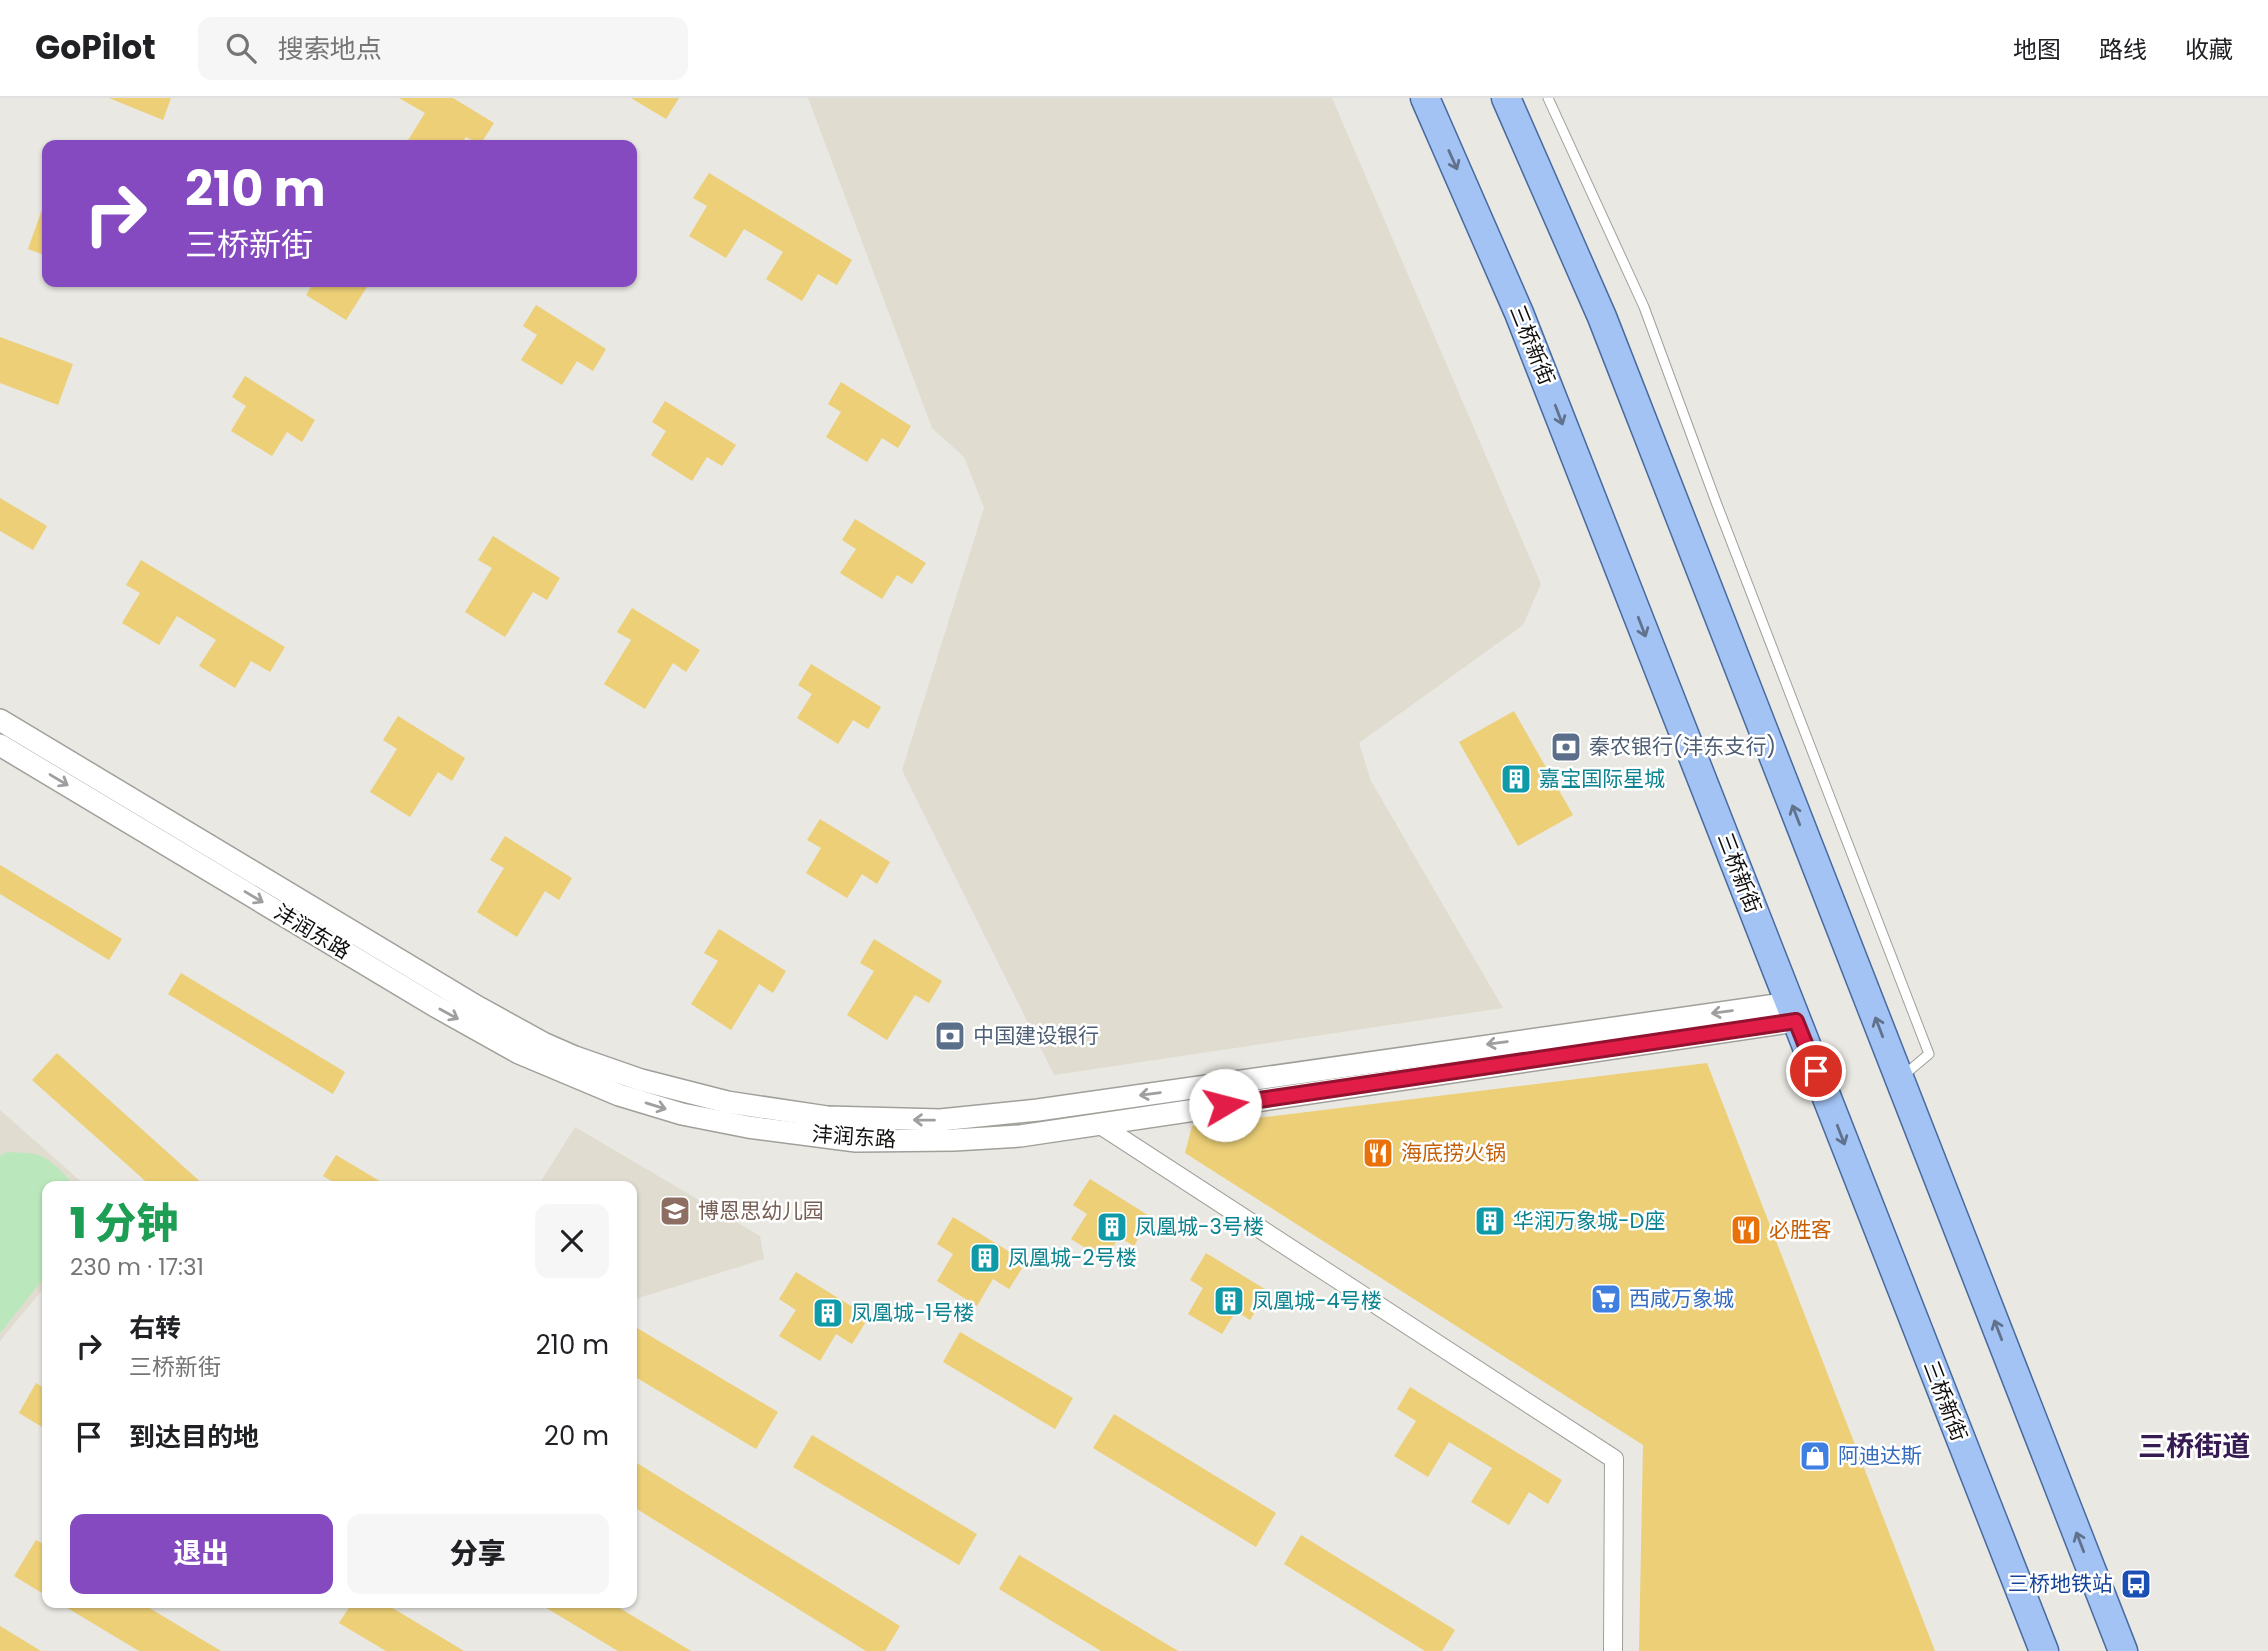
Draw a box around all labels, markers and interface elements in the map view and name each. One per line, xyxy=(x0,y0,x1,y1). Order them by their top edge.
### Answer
search box xyxy=(198,17,688,80)
text: GoPilot xyxy=(35,24,156,71)
icon: search xyxy=(222,29,260,67)
text: 搜索地点 xyxy=(278,31,382,67)
text: 地图 xyxy=(2013,33,2061,66)
text: 路线 xyxy=(2099,33,2147,66)
text: 收藏 xyxy=(2185,33,2233,66)
one-way arrow xyxy=(1447,149,1460,170)
text: 210 m xyxy=(185,155,326,223)
icon: right xyxy=(70,168,161,259)
text: 三桥新街 xyxy=(185,222,313,267)
street label: 三桥新街 xyxy=(1503,300,1562,389)
one-way arrow xyxy=(1554,404,1567,426)
one-way arrow xyxy=(1637,616,1650,637)
bank icon: 秦农银行(沣东支行) xyxy=(1549,730,1583,764)
place label: 秦农银行(沣东支行) xyxy=(1589,732,1776,761)
building icon: 嘉宝国际星城 xyxy=(1499,762,1533,796)
place label: 嘉宝国际星城 xyxy=(1539,764,1665,793)
one-way arrow xyxy=(48,773,68,787)
one-way arrow xyxy=(1789,804,1802,826)
street label: 三桥新街 xyxy=(1711,828,1768,917)
one-way arrow xyxy=(243,891,263,905)
street label: 沣润东路 xyxy=(269,898,356,966)
one-way arrow xyxy=(1711,1005,1734,1018)
one-way arrow xyxy=(438,1007,458,1021)
one-way arrow xyxy=(1872,1016,1885,1038)
bank icon: 中国建设银行 xyxy=(933,1019,967,1053)
place label: 中国建设银行 xyxy=(973,1021,1099,1050)
one-way arrow xyxy=(1486,1037,1509,1050)
pin xyxy=(1786,1041,1846,1101)
icon: arrive xyxy=(1797,1052,1835,1090)
position arrow xyxy=(1188,1068,1262,1142)
one-way arrow xyxy=(1139,1088,1162,1101)
one-way arrow xyxy=(645,1101,667,1114)
one-way arrow xyxy=(913,1113,936,1126)
street label: 沣润东路 xyxy=(811,1119,897,1154)
one-way arrow xyxy=(1836,1124,1849,1146)
restaurant icon: 海底捞火锅 xyxy=(1361,1136,1395,1170)
place label: 海底捞火锅 xyxy=(1401,1138,1506,1167)
text: 1 分钟 xyxy=(70,1194,178,1253)
school or university icon: 博恩思幼儿园 xyxy=(658,1194,692,1228)
place label: 博恩思幼儿园 xyxy=(698,1196,824,1225)
button: close xyxy=(535,1204,609,1278)
building icon: 华润万象城-D座 xyxy=(1473,1204,1507,1238)
place label: 华润万象城-D座 xyxy=(1513,1206,1665,1235)
building icon: 凤凰城-3号楼 xyxy=(1095,1210,1129,1244)
place label: 凤凰城-3号楼 xyxy=(1135,1212,1264,1241)
restaurant icon: 必胜客 xyxy=(1729,1213,1763,1247)
place label: 必胜客 xyxy=(1769,1215,1832,1244)
building icon: 凤凰城-2号楼 xyxy=(968,1241,1002,1275)
place label: 凤凰城-2号楼 xyxy=(1008,1243,1137,1272)
text: 230 m · 17:31 xyxy=(70,1251,204,1283)
supermarket icon: 西咸万象城 xyxy=(1589,1282,1623,1316)
building icon: 凤凰城-4号楼 xyxy=(1212,1284,1246,1318)
place label: 西咸万象城 xyxy=(1629,1284,1734,1313)
place label: 凤凰城-4号楼 xyxy=(1252,1286,1382,1315)
building icon: 凤凰城-1号楼 xyxy=(811,1296,845,1330)
place label: 凤凰城-1号楼 xyxy=(851,1298,974,1327)
text: 右转 xyxy=(129,1310,181,1346)
one-way arrow xyxy=(1990,1320,2003,1341)
icon: right xyxy=(70,1327,108,1365)
text: 210 m xyxy=(536,1327,609,1363)
text: 三桥新街 xyxy=(129,1351,221,1383)
street label: 三桥新街 xyxy=(1917,1356,1974,1445)
icon: arrive xyxy=(70,1418,108,1456)
text: 20 m xyxy=(544,1418,609,1454)
text: 到达目的地 xyxy=(129,1419,259,1455)
district label: 三桥街道 xyxy=(2138,1427,2250,1466)
shop icon: 阿迪达斯 xyxy=(1798,1439,1832,1473)
place label: 阿迪达斯 xyxy=(1838,1441,1922,1470)
button: 退出 xyxy=(70,1514,333,1594)
button: 分享 xyxy=(347,1514,609,1594)
one-way arrow xyxy=(2073,1531,2086,1553)
bus stop icon: 三桥地铁站 xyxy=(2119,1567,2153,1601)
place label: 三桥地铁站 xyxy=(2008,1569,2113,1598)

